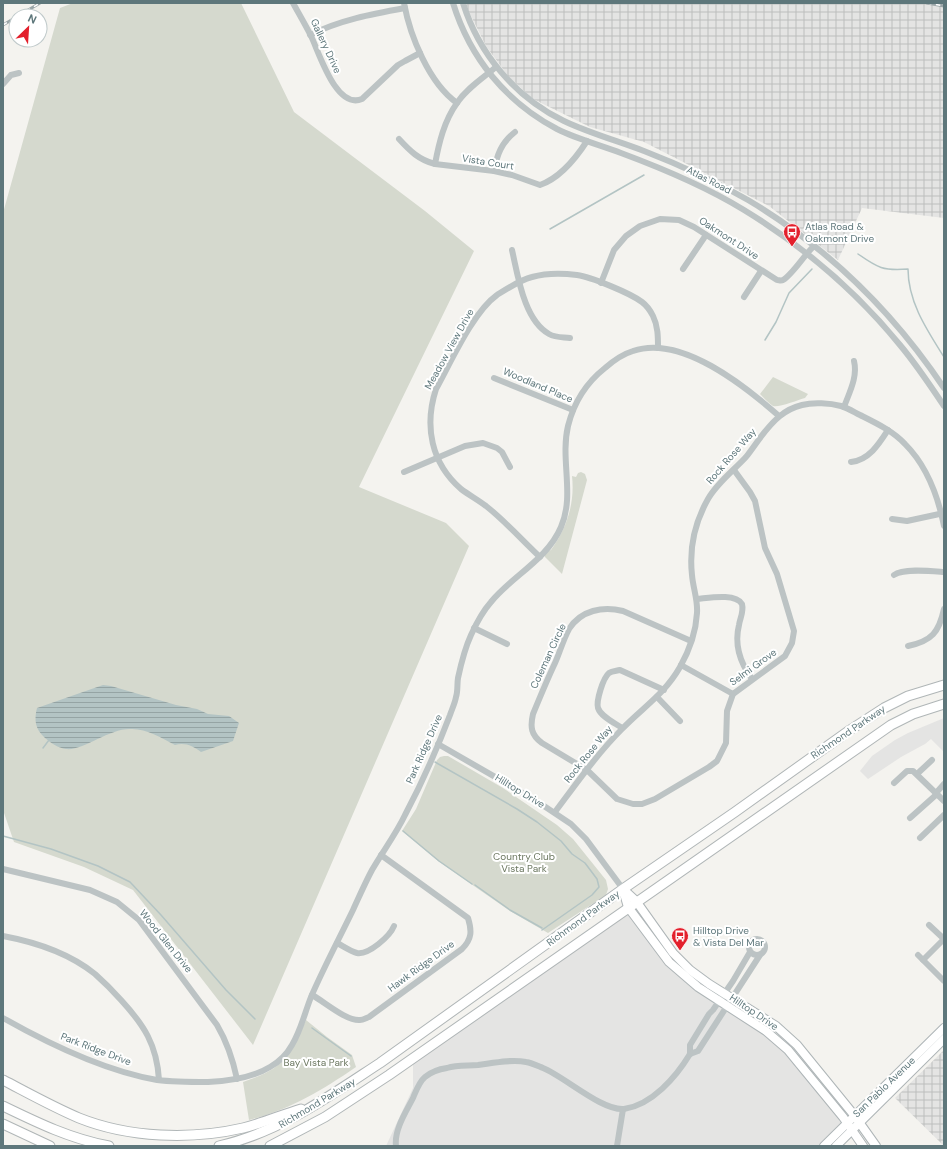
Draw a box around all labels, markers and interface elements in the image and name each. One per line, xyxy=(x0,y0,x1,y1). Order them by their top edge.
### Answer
north arrow xyxy=(8,8,48,48)
text: N xyxy=(26,11,39,27)
street label: Gallery Drive xyxy=(308,17,344,76)
street label: Vista Court xyxy=(461,151,515,173)
street label: Atlas Road xyxy=(684,163,734,197)
street label: Oakmont Drive xyxy=(696,214,762,262)
place label: Atlas Road & Oakmont Drive xyxy=(805,220,874,245)
bus stop icon: Atlas Road & Oakmont Drive xyxy=(782,222,802,247)
street label: Meadow View Drive xyxy=(421,306,477,392)
street label: Woodland Place xyxy=(501,364,575,406)
street label: Rock Rose Way xyxy=(703,425,759,487)
street label: Coleman Circle xyxy=(527,621,569,691)
street label: Selmi Grove xyxy=(727,645,779,688)
street label: Richmond Parkway xyxy=(808,702,888,762)
street label: Park Ridge Drive xyxy=(403,712,445,786)
street label: Rock Rose Way xyxy=(561,722,615,785)
street label: Hilltop Drive xyxy=(493,771,548,811)
park label: Country Club Vista Park xyxy=(493,850,555,875)
street label: Richmond Parkway xyxy=(544,887,623,949)
street label: Wood Glen Drive xyxy=(137,907,196,975)
place label: Hilltop Drive & Vista Del Mar xyxy=(693,924,764,949)
bus stop icon: Hilltop Drive & Vista Del Mar xyxy=(670,926,690,951)
street label: Hawk Ridge Drive xyxy=(385,937,457,995)
street label: Hilltop Drive xyxy=(727,991,781,1033)
street label: Park Ridge Drive xyxy=(59,1030,133,1069)
street label: San Pablo Avenue xyxy=(850,1054,918,1120)
park label: Bay Vista Park xyxy=(283,1056,349,1069)
street label: Richmond Parkway xyxy=(276,1075,358,1131)

